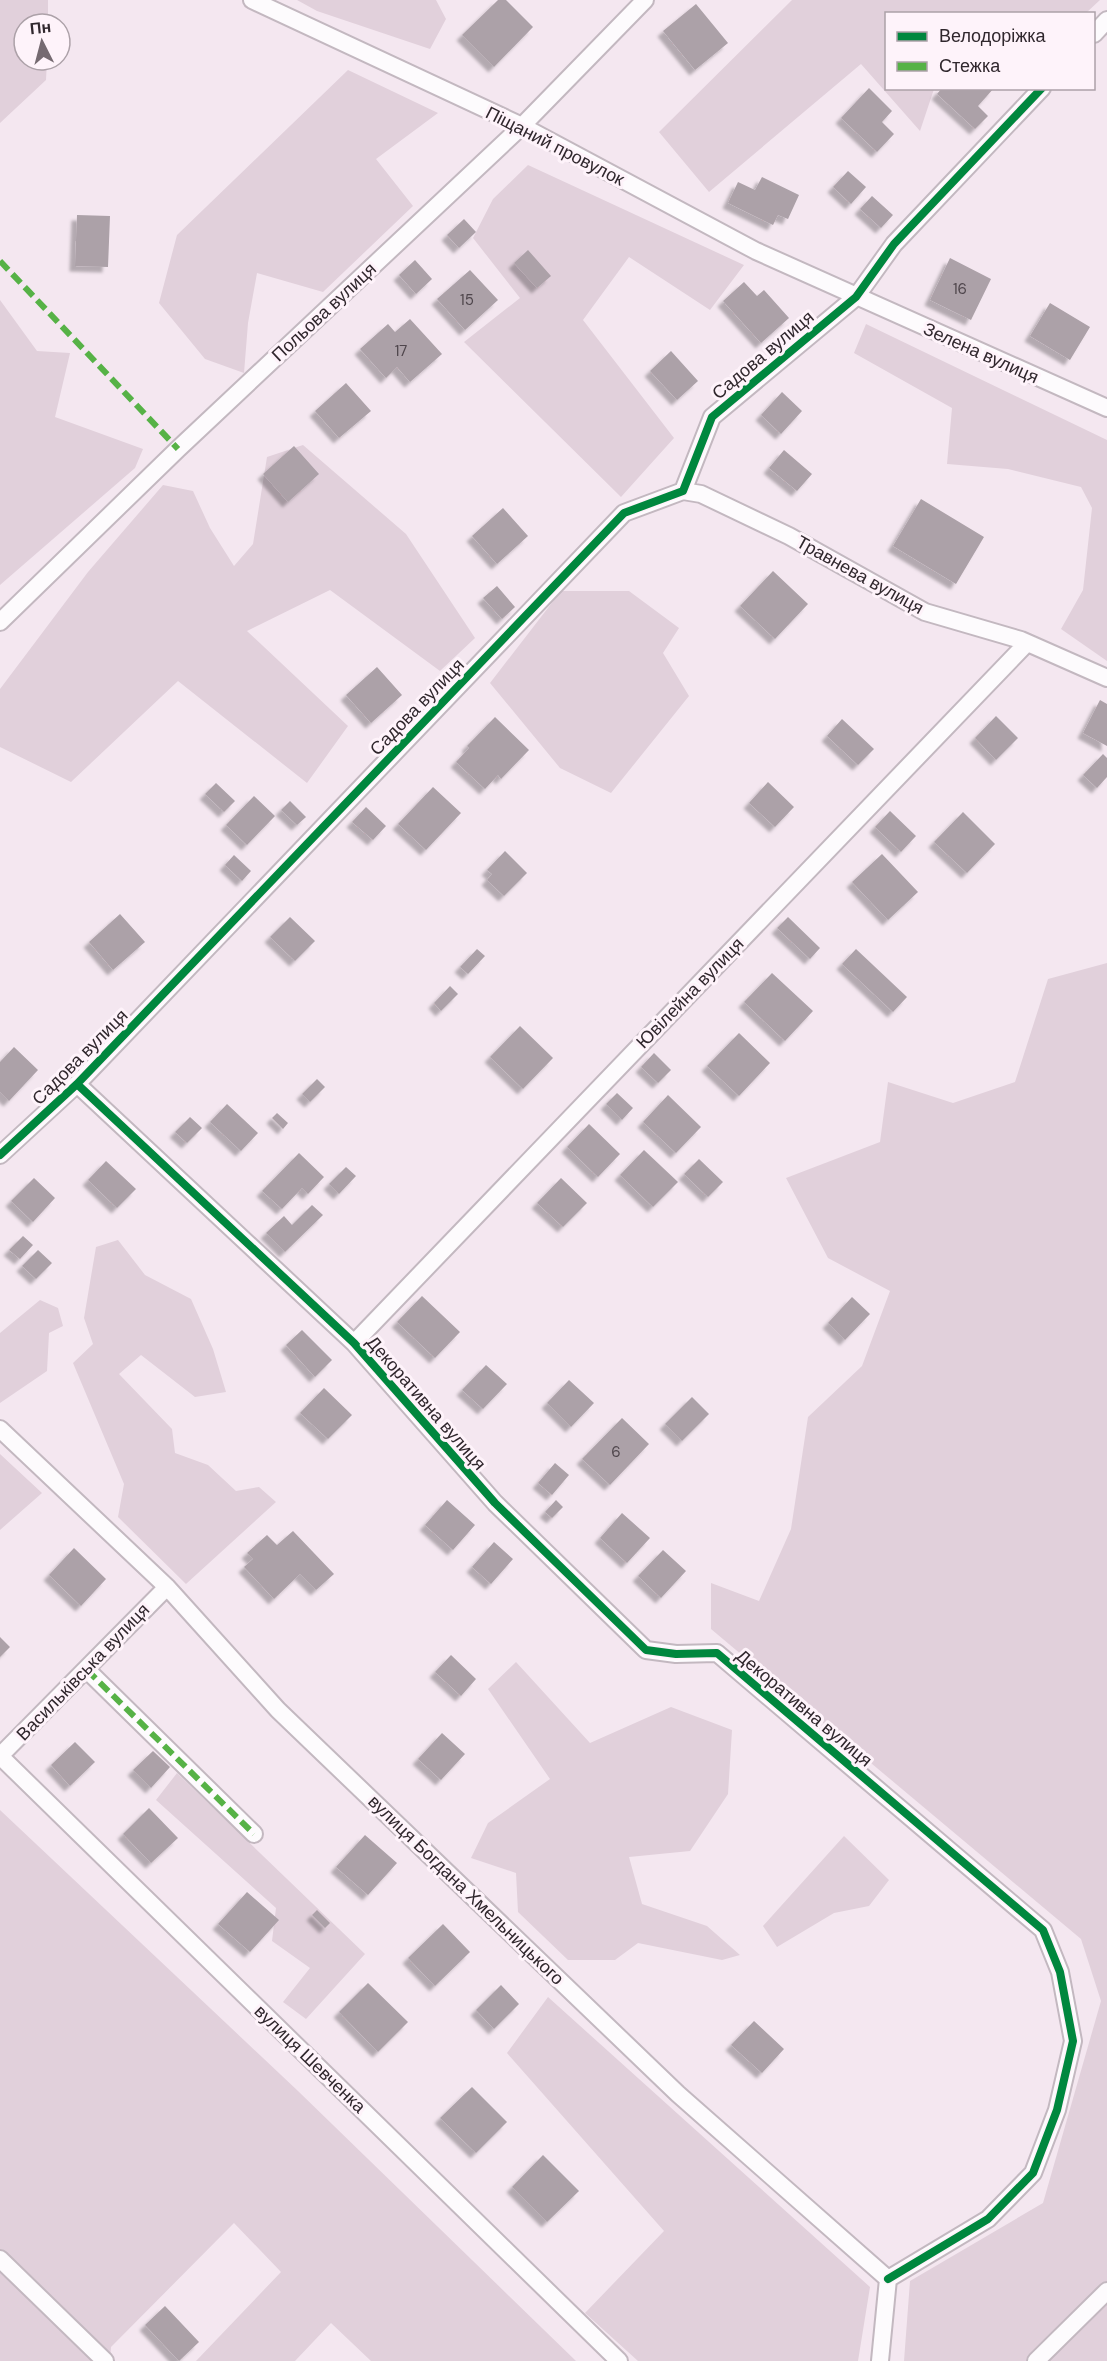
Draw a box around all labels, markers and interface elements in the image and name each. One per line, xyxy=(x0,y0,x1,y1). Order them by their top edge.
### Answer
north arrow xyxy=(12,12,72,72)
legend xyxy=(885,12,1095,90)
text: Пн xyxy=(29,16,52,39)
text: Велодоріжка xyxy=(939,24,1047,48)
text: Стежка xyxy=(939,54,1001,78)
street label: Піщаний провулок xyxy=(482,101,629,191)
street label: Польова вулиця xyxy=(266,257,382,367)
house number: 16 xyxy=(953,279,967,299)
house number: 15 xyxy=(460,290,474,310)
street label: Садова вулиця xyxy=(707,305,819,405)
street label: Зелена вулиця xyxy=(920,317,1042,389)
house number: 17 xyxy=(395,341,407,361)
street label: Травнева вулиця xyxy=(792,530,928,620)
street label: Садова вулиця xyxy=(365,653,469,761)
street label: Ювілейна вулиця xyxy=(631,932,749,1054)
street label: Садова вулиця xyxy=(27,1004,133,1110)
street label: Декоративна вулиця xyxy=(361,1331,491,1475)
house number: 6 xyxy=(611,1442,621,1462)
street label: Васильківська вулиця xyxy=(11,1598,155,1746)
street label: Декоративна вулиця xyxy=(731,1644,877,1772)
street label: вулиця Богдана Хмельницького xyxy=(363,1790,569,1990)
street label: вулиця Шевченка xyxy=(249,2000,372,2119)

